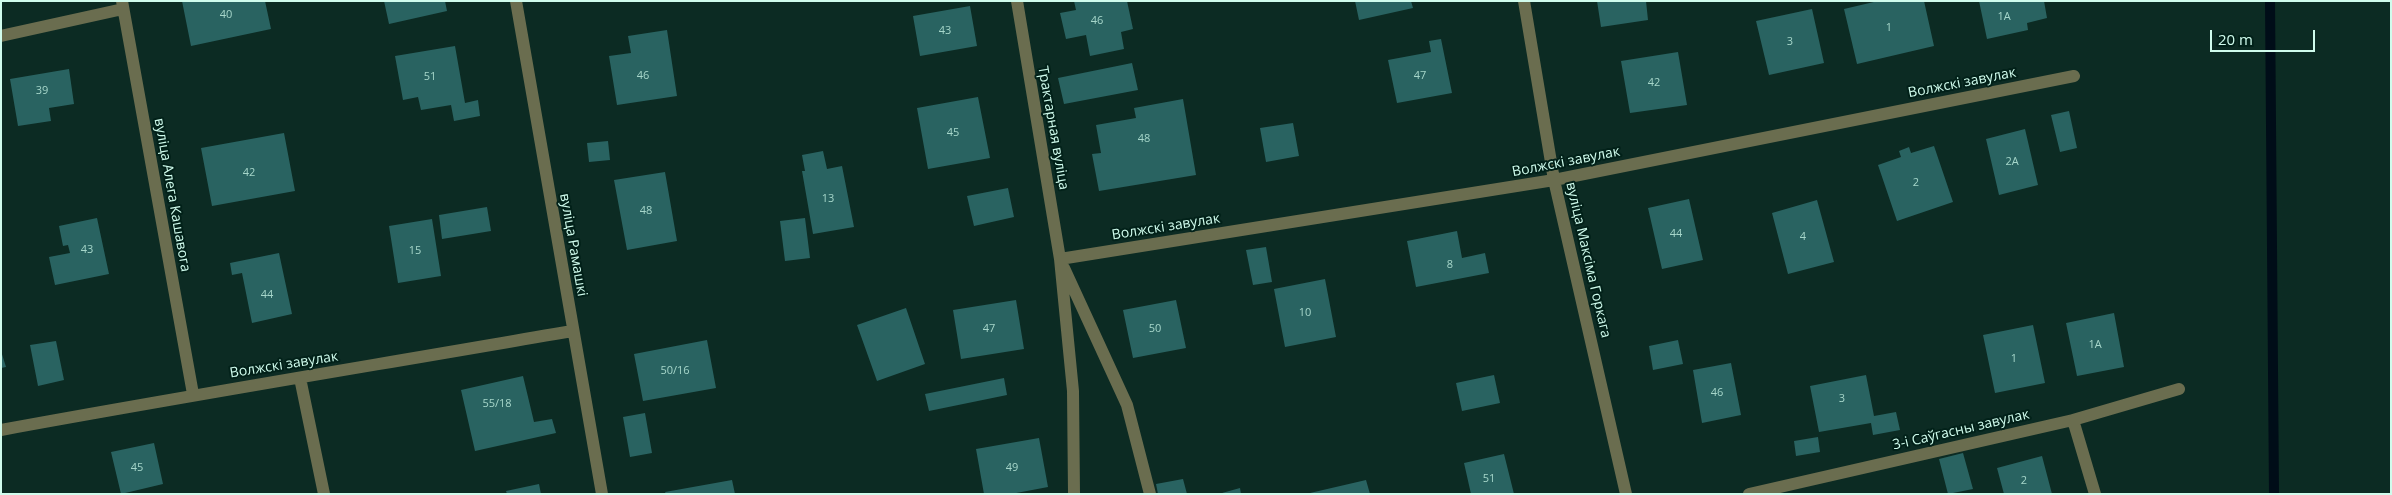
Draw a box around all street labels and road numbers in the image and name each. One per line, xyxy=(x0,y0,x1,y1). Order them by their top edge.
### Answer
street label: Волжскі завулак xyxy=(1907,64,2017,102)
street label: Трактарная вуліца xyxy=(1034,65,1072,191)
street label: вуліца Алега Кашавога xyxy=(150,117,194,273)
street label: Волжскі завулак xyxy=(1511,143,1621,181)
street label: вуліца Максіма Горкага xyxy=(1562,180,1614,340)
street label: вуліца Рамашкі xyxy=(556,192,590,298)
street label: Волжскі завулак xyxy=(1111,210,1221,244)
street label: Волжскі завулак xyxy=(229,348,339,382)
street label: 3-і Саўгасны завулак xyxy=(1891,406,2031,454)

